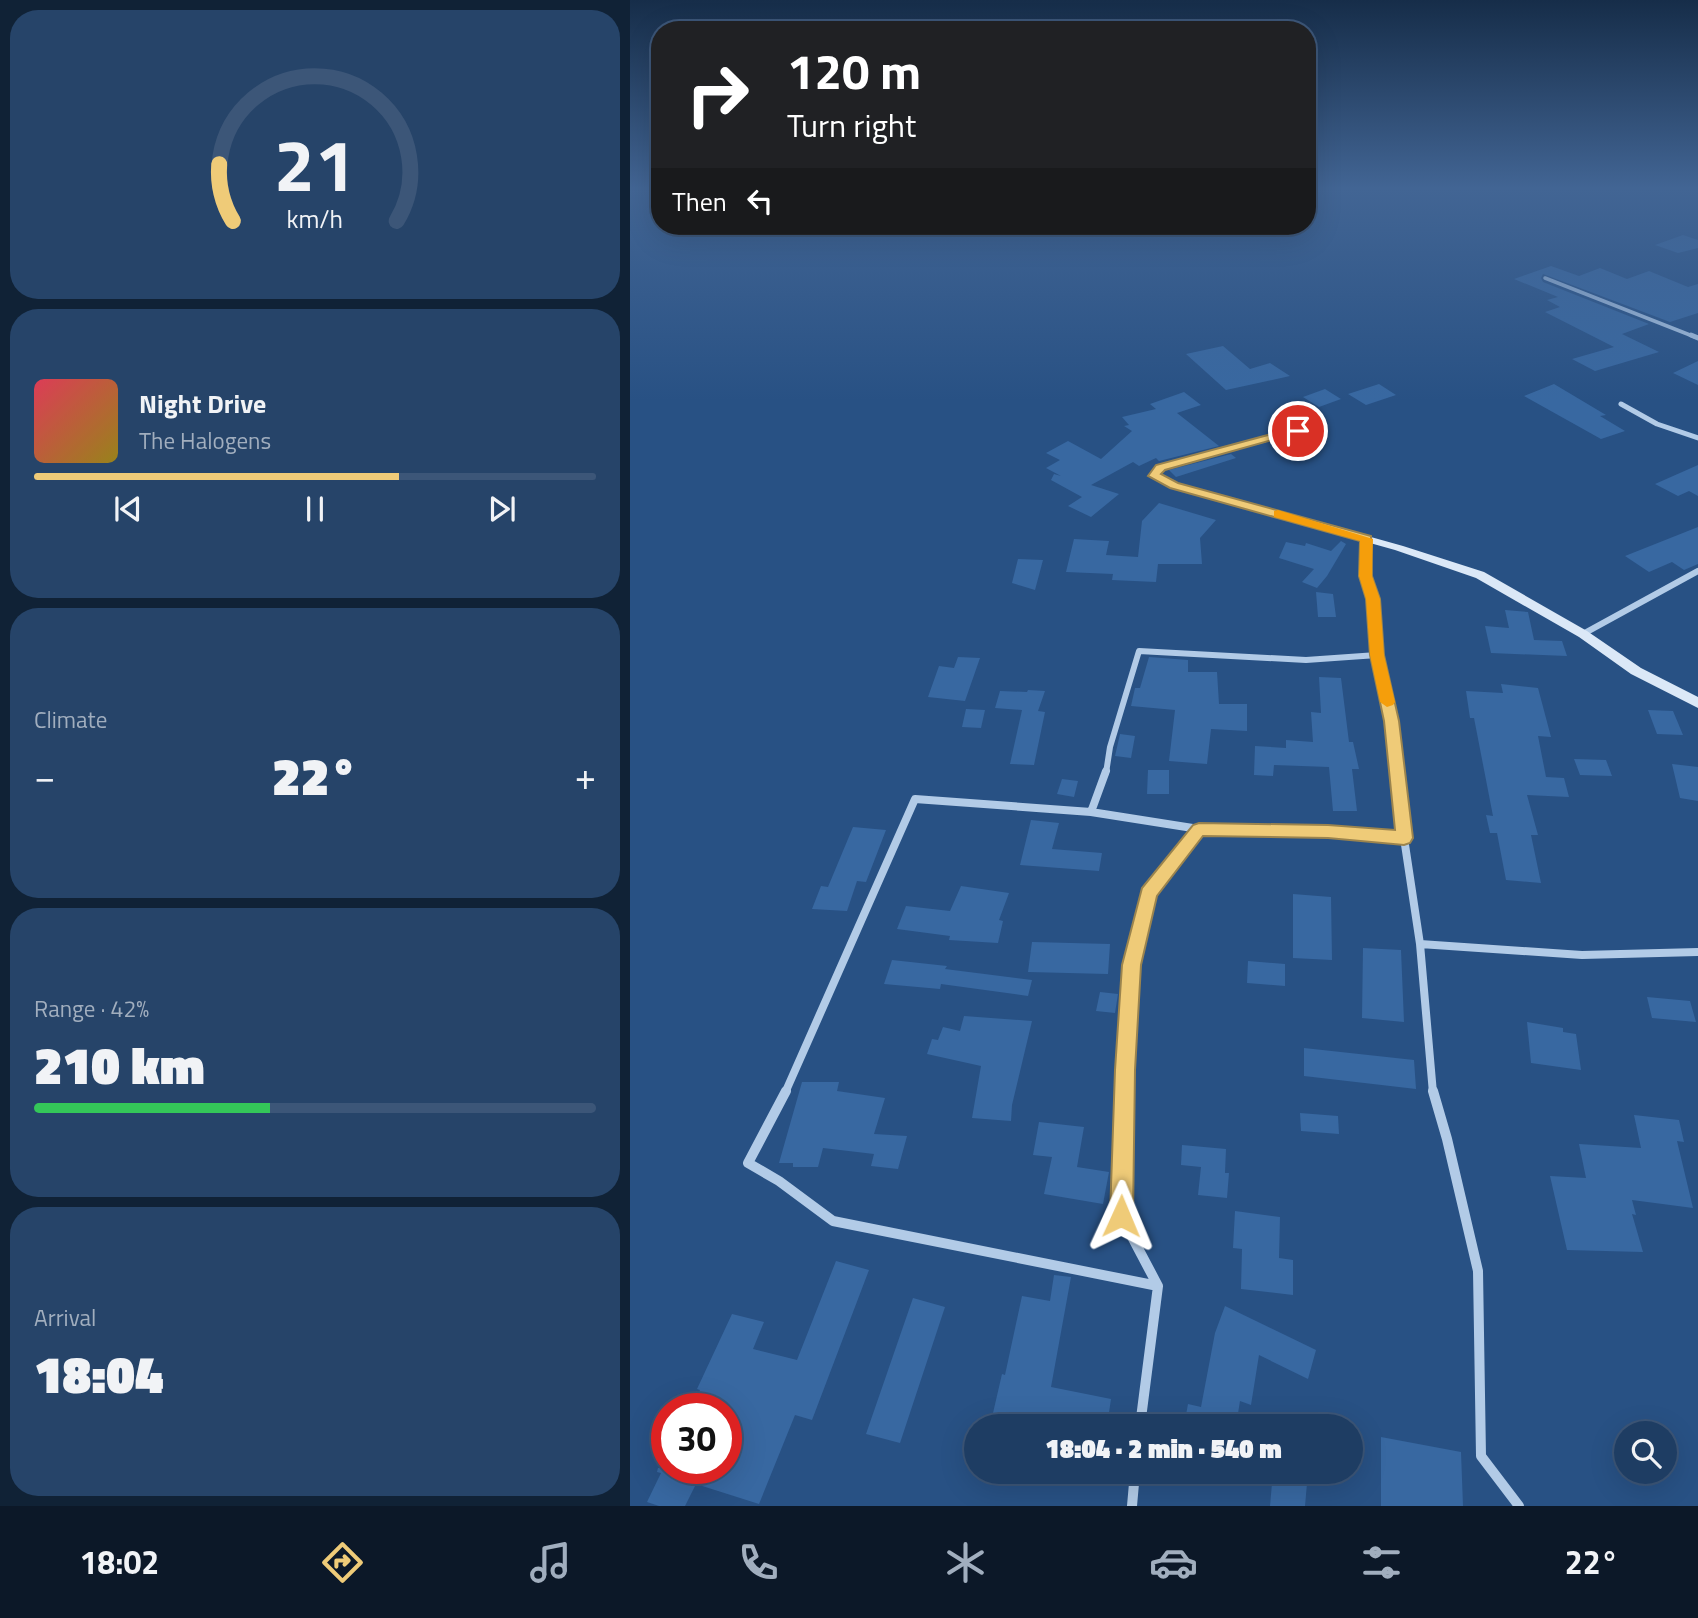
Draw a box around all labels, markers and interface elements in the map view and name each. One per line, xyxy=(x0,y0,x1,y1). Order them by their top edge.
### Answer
text: 120 m xyxy=(787,33,921,108)
icon: right xyxy=(672,49,763,140)
text: Turn right xyxy=(787,101,916,149)
text: 21 xyxy=(274,109,356,219)
text: Then xyxy=(672,182,727,221)
icon: left xyxy=(741,182,779,220)
text: km/h xyxy=(287,199,343,237)
text: Night Drive xyxy=(139,384,266,423)
pin xyxy=(1268,401,1328,461)
icon: arrive xyxy=(1279,412,1317,450)
text: The Halogens xyxy=(139,423,271,458)
icon: previous xyxy=(109,490,147,528)
icon: pause xyxy=(296,490,334,528)
icon: next xyxy=(483,490,521,528)
text: Climate xyxy=(34,702,107,737)
text: 22° xyxy=(272,736,358,815)
text: − xyxy=(34,747,55,805)
text: + xyxy=(575,747,596,805)
text: Range · 42% xyxy=(34,991,149,1026)
text: 210 km xyxy=(34,1025,205,1104)
position arrow xyxy=(1084,1179,1158,1253)
text: Arrival xyxy=(34,1300,96,1335)
text: 18:04 xyxy=(34,1334,163,1413)
speed limit sign: 30 xyxy=(651,1393,742,1484)
map controls xyxy=(1614,1421,1677,1484)
button: search xyxy=(1614,1421,1677,1484)
text: 18:04 · 2 min · 540 m xyxy=(1045,1429,1282,1468)
text: 18:02 xyxy=(79,1538,159,1586)
icon: directions xyxy=(318,1538,367,1587)
icon: music xyxy=(526,1538,575,1587)
icon: phone xyxy=(734,1538,783,1587)
icon: climate xyxy=(941,1538,990,1587)
icon: car xyxy=(1149,1538,1198,1587)
icon: filters xyxy=(1357,1538,1406,1587)
text: 22° xyxy=(1565,1538,1619,1586)

